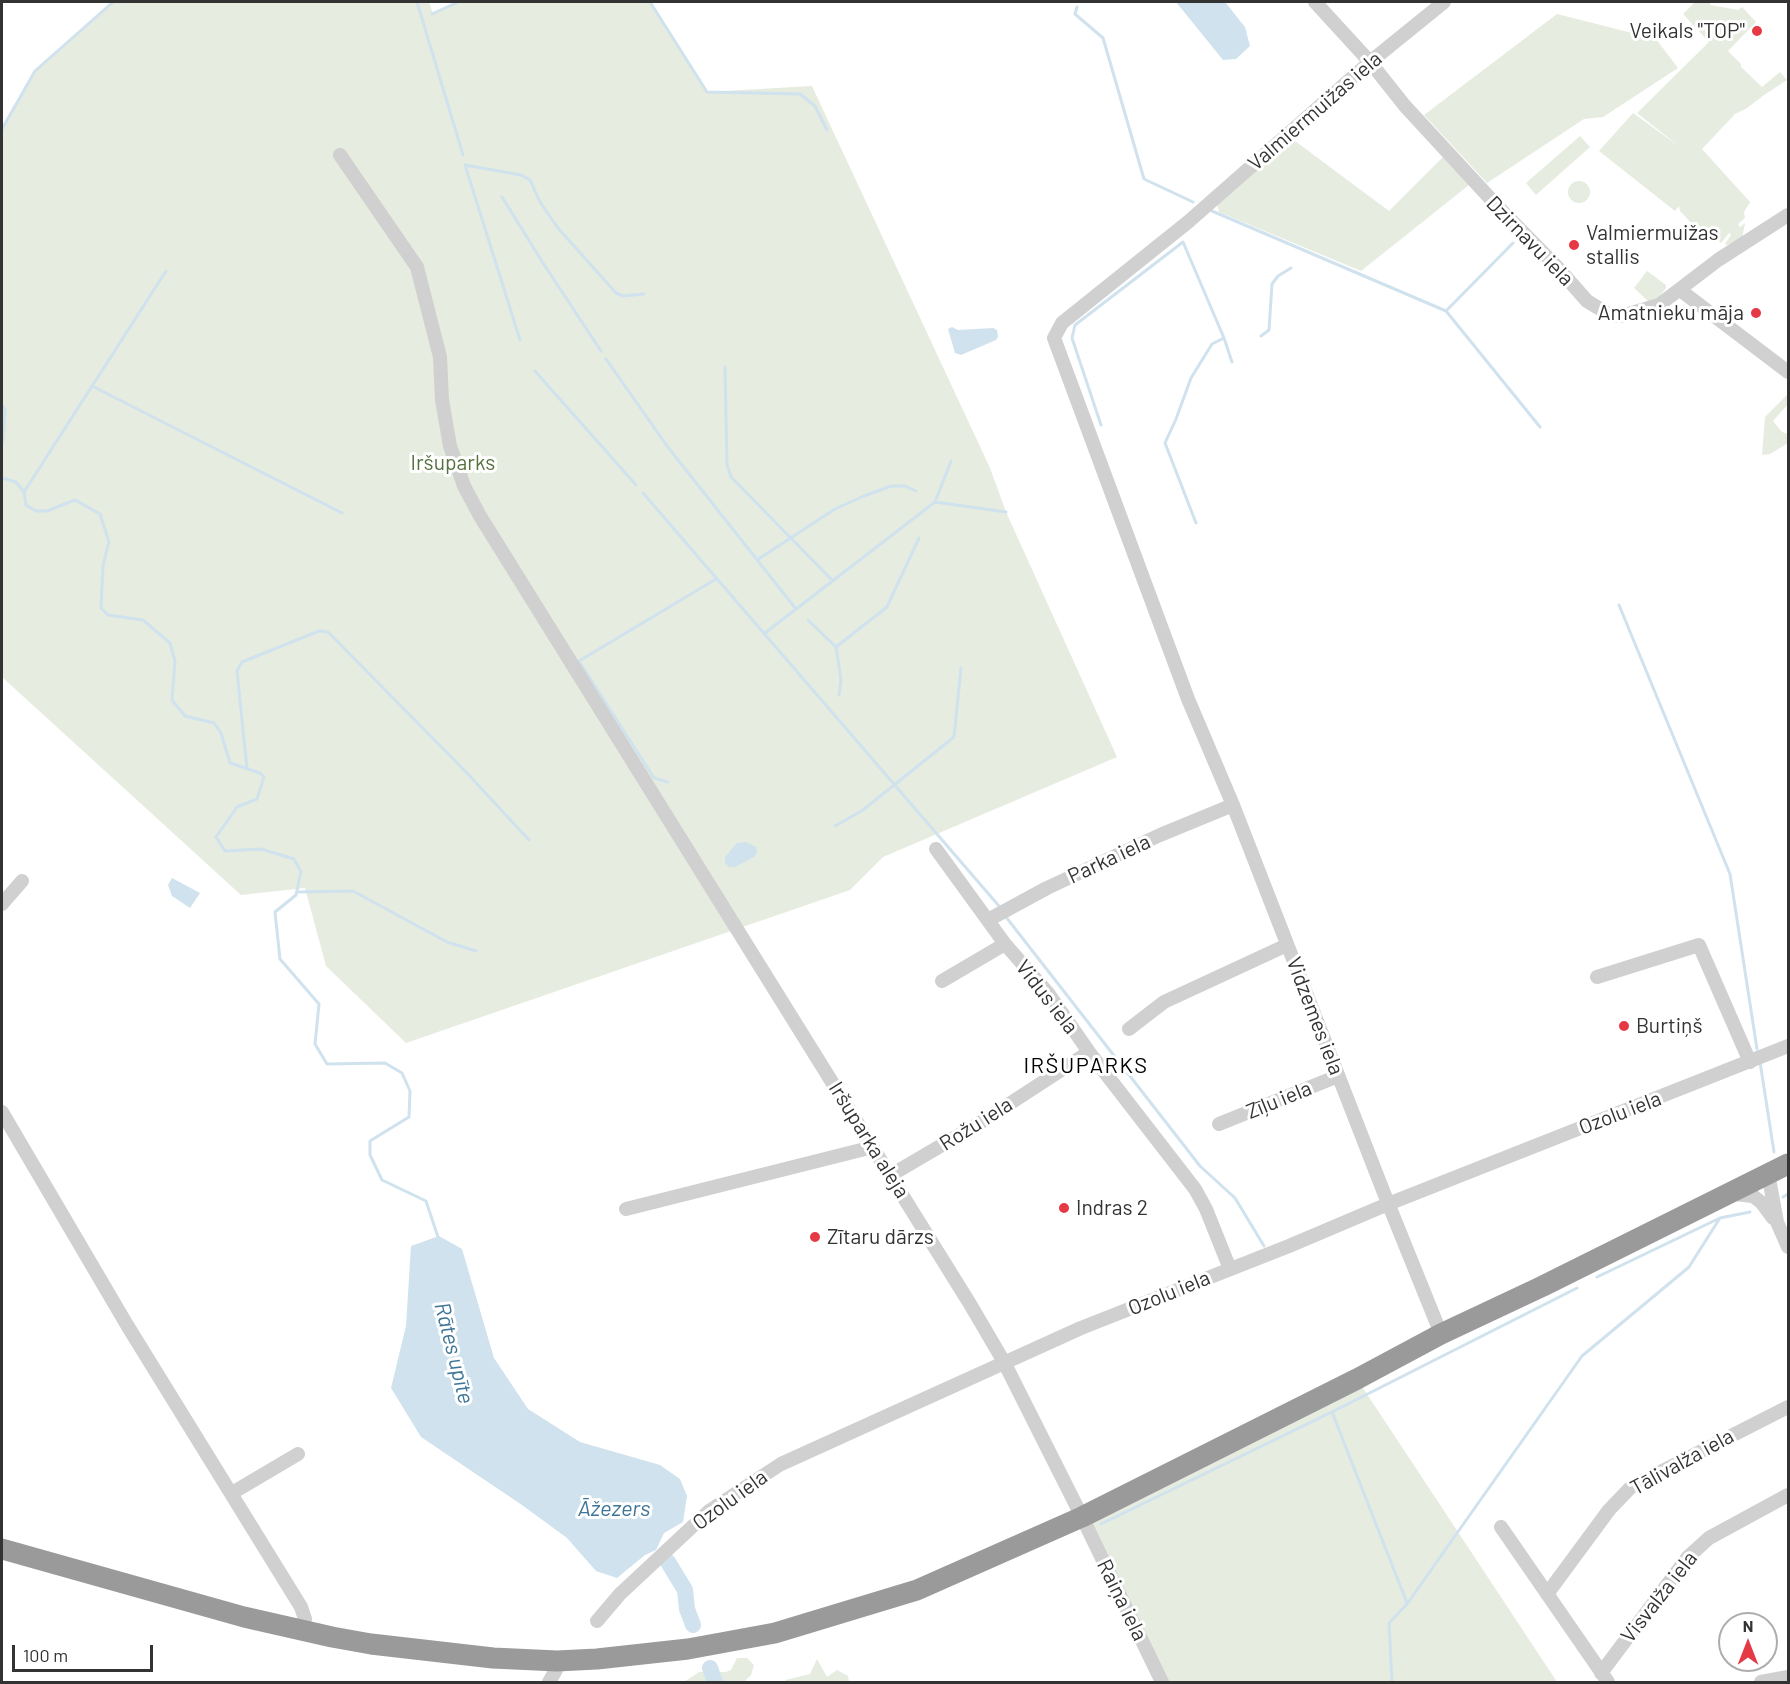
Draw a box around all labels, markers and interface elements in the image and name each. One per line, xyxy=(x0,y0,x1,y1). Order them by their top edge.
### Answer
place label: Veikals "TOP" xyxy=(1629,18,1745,44)
marker: Veikals "TOP" xyxy=(1750,24,1764,38)
street label: Valmiermuižas iela xyxy=(1243,46,1387,176)
street label: Dzirnavu iela xyxy=(1481,191,1579,291)
place label: Valmiermuižas stallis xyxy=(1586,220,1719,270)
marker: Valmiermuižas stallis xyxy=(1567,238,1581,252)
place label: Amatnieku māja xyxy=(1598,300,1744,326)
marker: Amatnieku māja xyxy=(1749,306,1763,320)
park label: Iršuparks xyxy=(411,450,495,476)
street label: Parka iela xyxy=(1064,829,1154,889)
street label: Vidzemes iela xyxy=(1281,953,1349,1079)
street label: Vidus iela xyxy=(1010,955,1084,1039)
place label: Burtiņš xyxy=(1636,1013,1703,1039)
marker: Burtiņš xyxy=(1617,1019,1631,1033)
district label: IRŠUPARKS xyxy=(1023,1053,1149,1079)
street label: Zīļu iela xyxy=(1243,1076,1315,1124)
street label: Iršuparka aleja xyxy=(823,1077,915,1203)
street label: Ozolu iela xyxy=(1575,1086,1665,1140)
street label: Rožu iela xyxy=(935,1092,1017,1156)
place label: Indras 2 xyxy=(1076,1195,1148,1221)
marker: Indras 2 xyxy=(1057,1201,1071,1215)
place label: Zītaru dārzs xyxy=(827,1224,934,1250)
marker: Zītaru dārzs xyxy=(808,1230,822,1244)
street label: Ozolu iela xyxy=(1124,1265,1214,1321)
water label: Rātes upīte xyxy=(429,1300,479,1406)
street label: Tālivalža iela xyxy=(1626,1423,1738,1501)
street label: Ozolu iela xyxy=(688,1464,772,1536)
water label: Āžezers xyxy=(578,1496,650,1522)
street label: Visvalža iela xyxy=(1616,1546,1702,1648)
street label: Raiņa iela xyxy=(1092,1555,1152,1645)
north arrow xyxy=(1718,1612,1778,1672)
text: N xyxy=(1743,1616,1753,1635)
scale bar xyxy=(15,1633,156,1671)
text: 100 m xyxy=(23,1644,68,1666)

